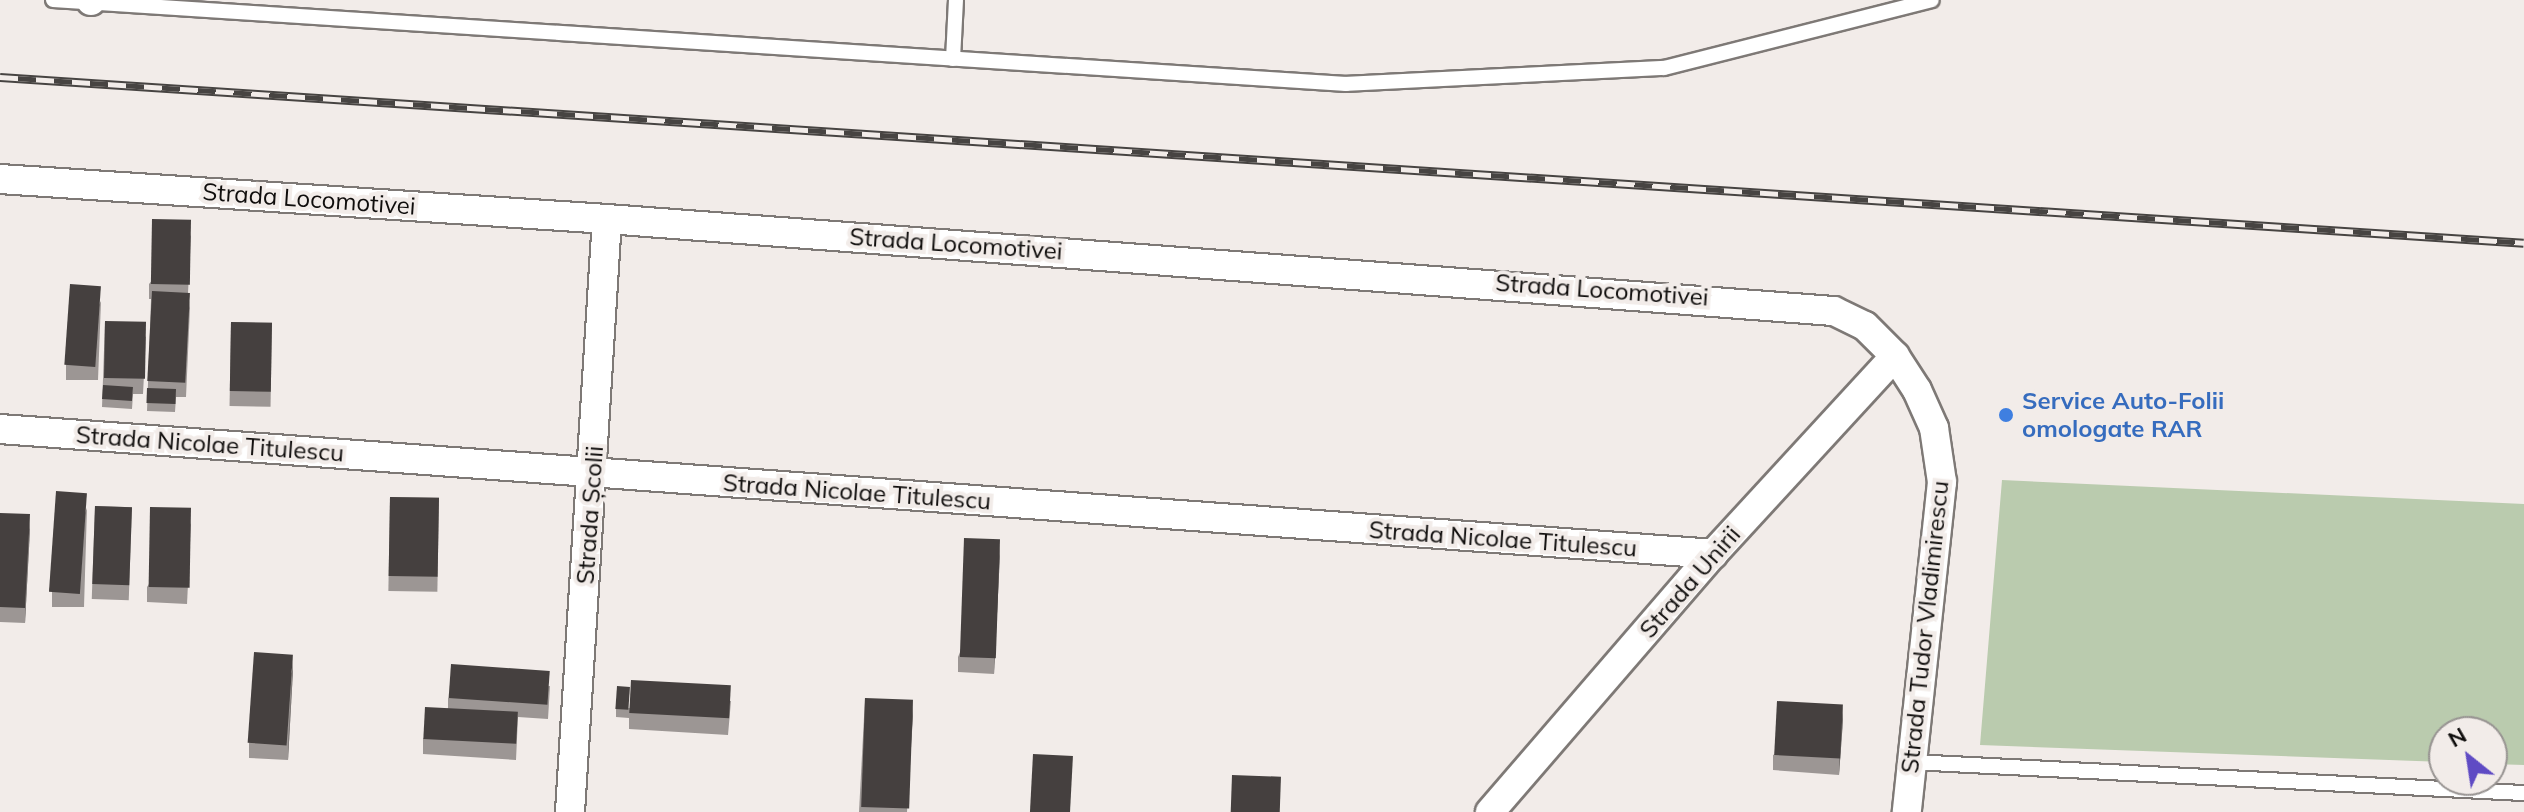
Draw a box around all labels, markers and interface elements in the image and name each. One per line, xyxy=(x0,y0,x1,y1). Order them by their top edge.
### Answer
street label: Strada Locomotivei xyxy=(202,177,416,221)
street label: Strada Locomotivei xyxy=(849,222,1063,266)
street label: Strada Locomotivei xyxy=(1495,268,1709,312)
place label: Service Auto-Folii omologate RAR xyxy=(2022,387,2224,443)
marker: Service Auto-Folii omologate RAR xyxy=(1997,406,2015,424)
street label: Strada Nicolae Titulescu xyxy=(75,420,345,468)
street label: Strada Școlii xyxy=(571,445,609,585)
street label: Strada Nicolae Titulescu xyxy=(722,468,992,516)
street label: Strada Tudor Vladimirescu xyxy=(1895,479,1955,775)
street label: Strada Nicolae Titulescu xyxy=(1368,515,1638,563)
street label: Strada Unirii xyxy=(1634,520,1746,644)
north arrow xyxy=(2428,716,2508,796)
text: N xyxy=(2443,721,2471,753)

